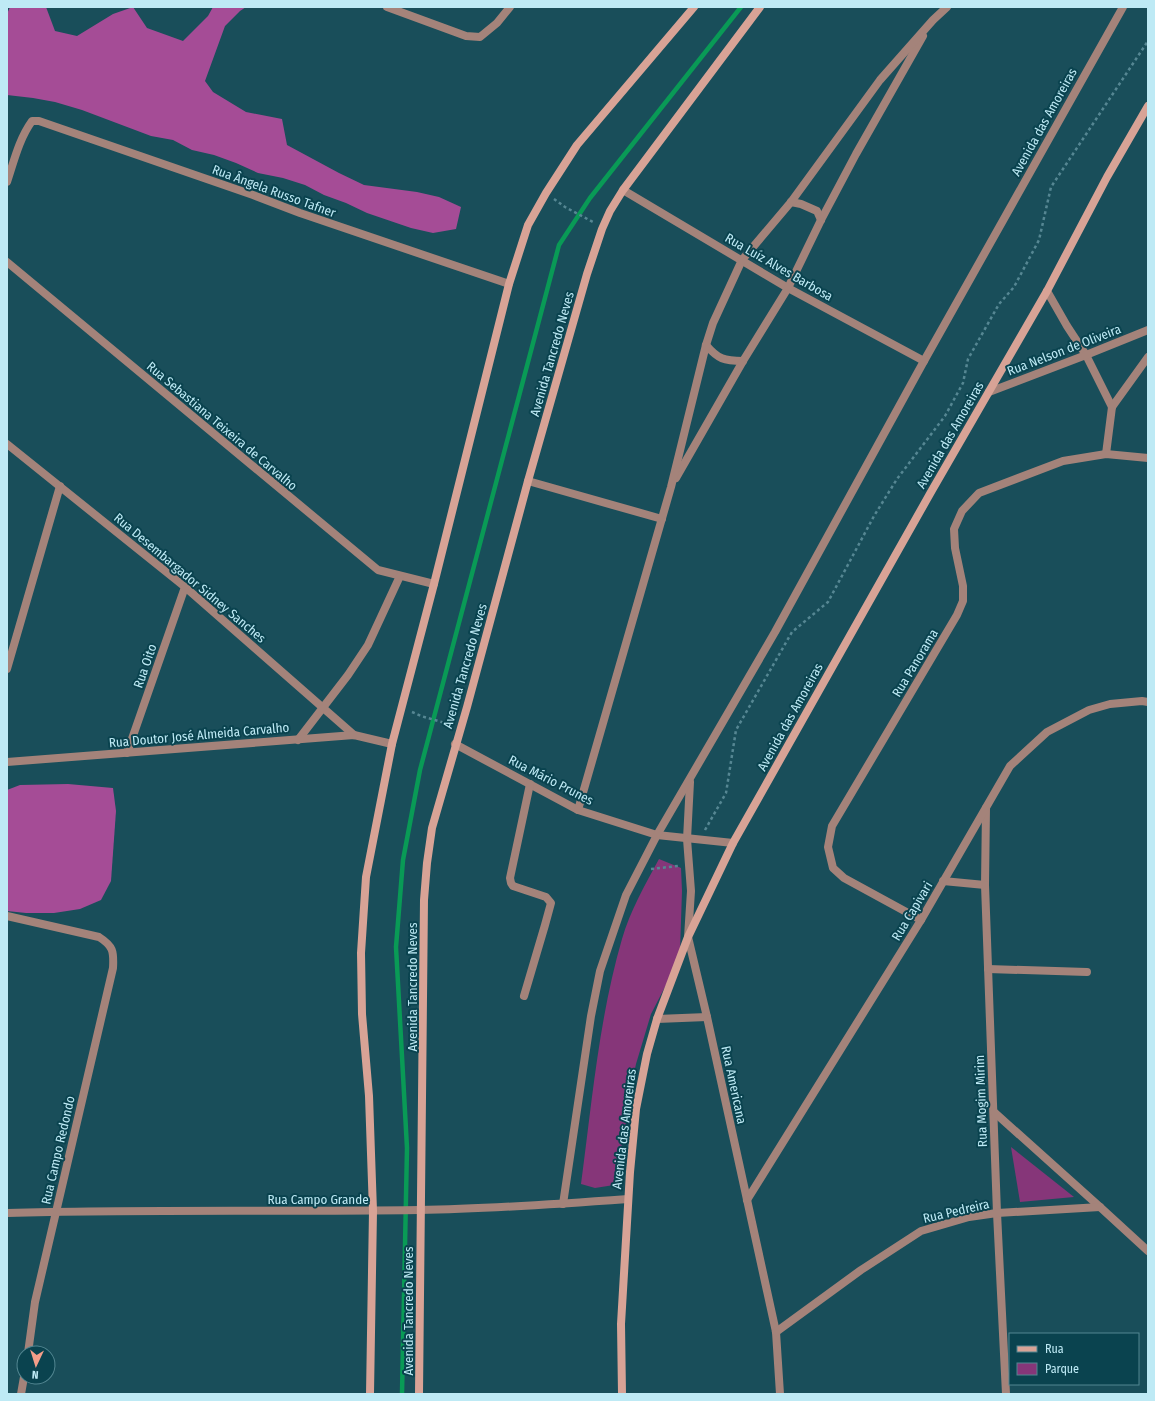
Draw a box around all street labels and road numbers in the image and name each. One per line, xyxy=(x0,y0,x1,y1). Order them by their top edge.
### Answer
street label: Avenida das Amoreiras xyxy=(1008,65,1080,178)
street label: Rua Ângela Russo Tafner xyxy=(210,162,338,221)
street label: Rua Luíz Alves Barbosa xyxy=(723,230,835,304)
street label: Avenida Tancredo Neves xyxy=(527,289,577,418)
street label: Rua Nelson de Oliveira xyxy=(1005,321,1123,379)
street label: Rua Sebastiana Teixeira de Carvalho xyxy=(144,359,300,493)
street label: Avenida das Amoreiras xyxy=(913,379,987,491)
street label: Rua Desembargador Sidney Sanches xyxy=(111,510,269,646)
street label: Avenida Tancredo Neves xyxy=(440,601,490,730)
street label: Rua Panorama xyxy=(889,626,941,700)
street label: Rua Oito xyxy=(130,642,160,690)
street label: Avenida das Amoreiras xyxy=(754,660,826,773)
street label: Rua Doutor José Almeida Carvalho xyxy=(108,720,290,750)
street label: Rua Mário Prunes xyxy=(506,752,596,808)
street label: Rua Capivari xyxy=(889,879,935,943)
street label: Avenida Tancredo Neves xyxy=(405,922,420,1052)
street label: Rua Americana xyxy=(718,1045,750,1125)
street label: Rua Mogim Mirim xyxy=(972,1055,990,1147)
street label: Avenida das Amoreiras xyxy=(609,1068,639,1190)
street label: Rua Campo Redondo xyxy=(38,1094,78,1206)
street label: Rua Campo Grande xyxy=(267,1192,369,1207)
street label: Rua Pedreira xyxy=(921,1196,991,1226)
street label: Avenida Tancredo Neves xyxy=(401,1246,416,1376)

